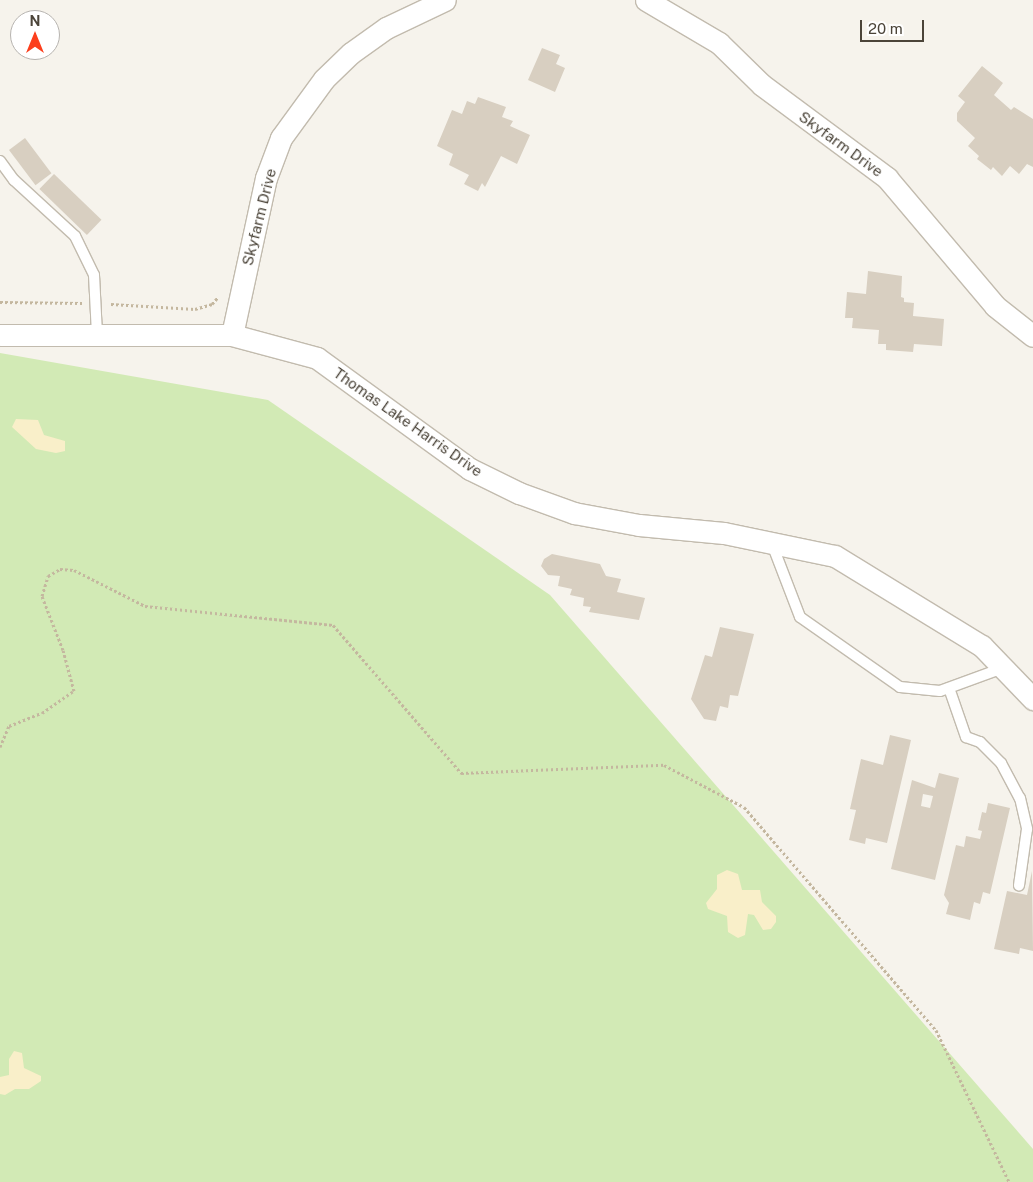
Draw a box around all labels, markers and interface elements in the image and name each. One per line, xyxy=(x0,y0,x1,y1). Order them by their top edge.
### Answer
north arrow xyxy=(10,10,60,60)
scale bar xyxy=(863,10,927,42)
text: N xyxy=(30,13,40,29)
text: 20 m xyxy=(868,20,903,37)
street label: Skyfarm Drive xyxy=(795,107,887,181)
street label: Skyfarm Drive xyxy=(238,167,280,267)
street label: Thomas Lake Harris Drive xyxy=(330,364,486,480)

